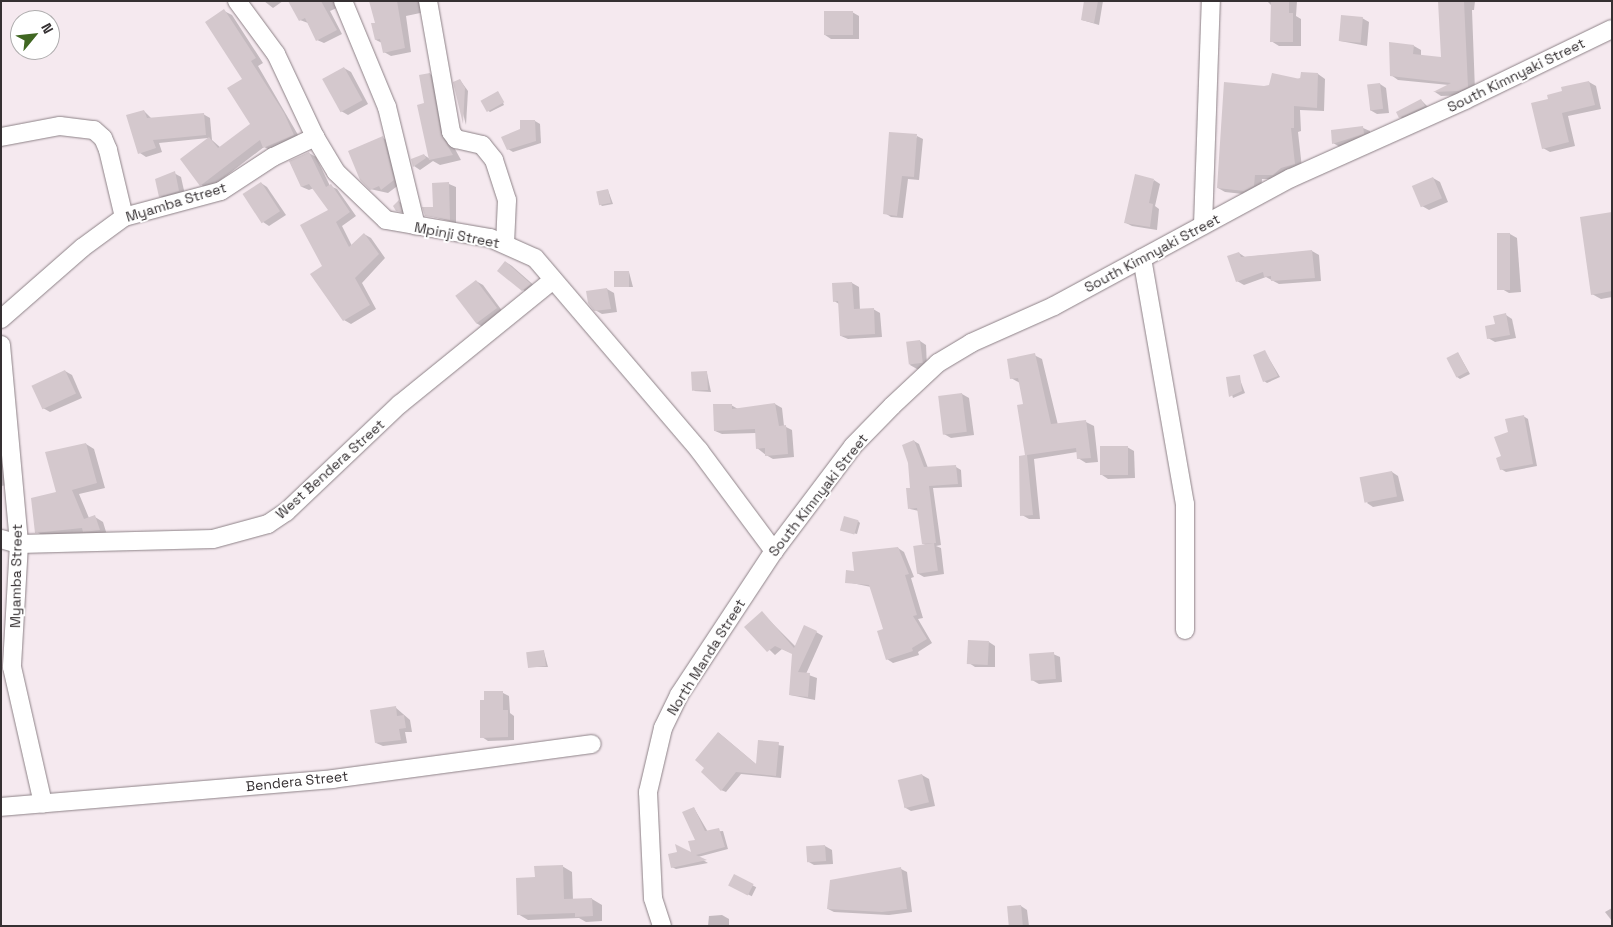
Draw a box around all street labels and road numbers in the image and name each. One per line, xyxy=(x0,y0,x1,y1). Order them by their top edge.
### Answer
street label: South Kimnyaki Street xyxy=(1445,34,1587,116)
street label: Myamba Street xyxy=(124,179,228,225)
street label: South Kimnyaki Street xyxy=(1081,210,1223,296)
street label: Mpinji Street xyxy=(413,219,501,251)
street label: West Bendera Street xyxy=(272,416,388,522)
street label: South Kimnyaki Street xyxy=(765,430,871,560)
street label: Myamba Street xyxy=(7,524,25,628)
street label: North Manda Street xyxy=(663,596,749,718)
street label: Bendera Street xyxy=(245,767,349,795)

